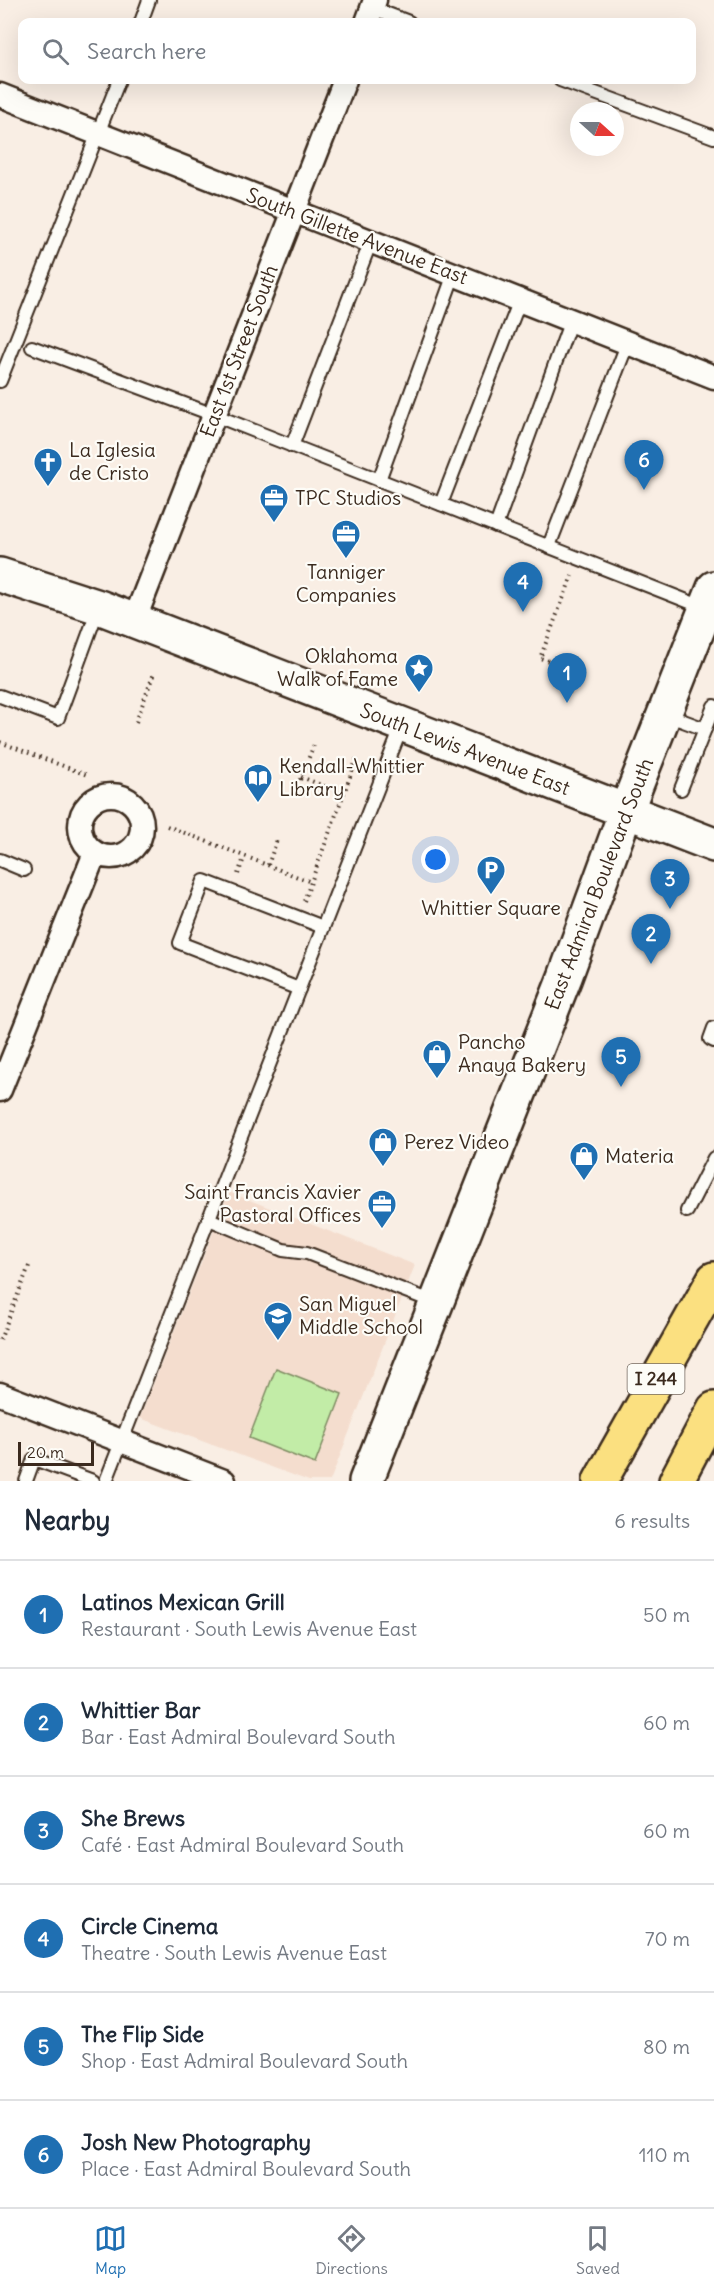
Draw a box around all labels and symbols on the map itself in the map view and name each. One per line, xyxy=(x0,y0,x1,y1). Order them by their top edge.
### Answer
north arrow xyxy=(570,102,624,156)
street label: South Gillette Avenue East xyxy=(243,182,472,289)
street label: East 1st Street South xyxy=(194,261,283,440)
place label: La Iglesia de Cristo xyxy=(69,437,156,485)
pin: 6 xyxy=(624,440,664,490)
church icon: La Iglesia de Cristo xyxy=(32,446,64,488)
office icon: TPC Studios xyxy=(258,482,290,524)
place label: TPC Studios xyxy=(295,485,401,510)
office icon: Tanniger Companies xyxy=(330,518,362,560)
place label: Tanniger Companies xyxy=(296,559,396,607)
pin: 4 xyxy=(504,562,542,612)
place label: Oklahoma Walk of Fame xyxy=(277,643,398,691)
place icon: Oklahoma Walk of Fame xyxy=(403,652,435,694)
pin: 1 xyxy=(548,654,586,703)
street label: South Lewis Avenue East xyxy=(357,697,574,800)
place label: Kendall-Whittier Library xyxy=(279,753,425,801)
street label: East Admiral Boulevard South xyxy=(539,754,658,1013)
library icon: Kendall-Whittier Library xyxy=(242,762,274,804)
your location xyxy=(421,845,450,874)
parking icon: Whittier Square xyxy=(475,854,507,896)
pin: 3 xyxy=(650,860,690,909)
place label: Whittier Square xyxy=(421,895,561,920)
pin: 2 xyxy=(632,914,670,964)
place label: Pancho Anaya Bakery xyxy=(458,1029,586,1077)
shop icon: Pancho Anaya Bakery xyxy=(421,1038,453,1080)
pin: 5 xyxy=(602,1038,640,1087)
shop icon: Perez Video xyxy=(367,1126,399,1168)
place label: Perez Video xyxy=(404,1129,509,1154)
shop icon: Materia xyxy=(568,1140,600,1182)
place label: Materia xyxy=(605,1143,674,1168)
place label: Saint Francis Xavier Pastoral Offices xyxy=(184,1179,361,1227)
office icon: Saint Francis Xavier Pastoral Offices xyxy=(366,1188,398,1230)
place label: San Miguel Middle School xyxy=(299,1291,423,1339)
school or university icon: San Miguel Middle School xyxy=(262,1300,294,1342)
road number: I 244 xyxy=(628,1364,684,1394)
scale bar xyxy=(18,1439,94,1466)

